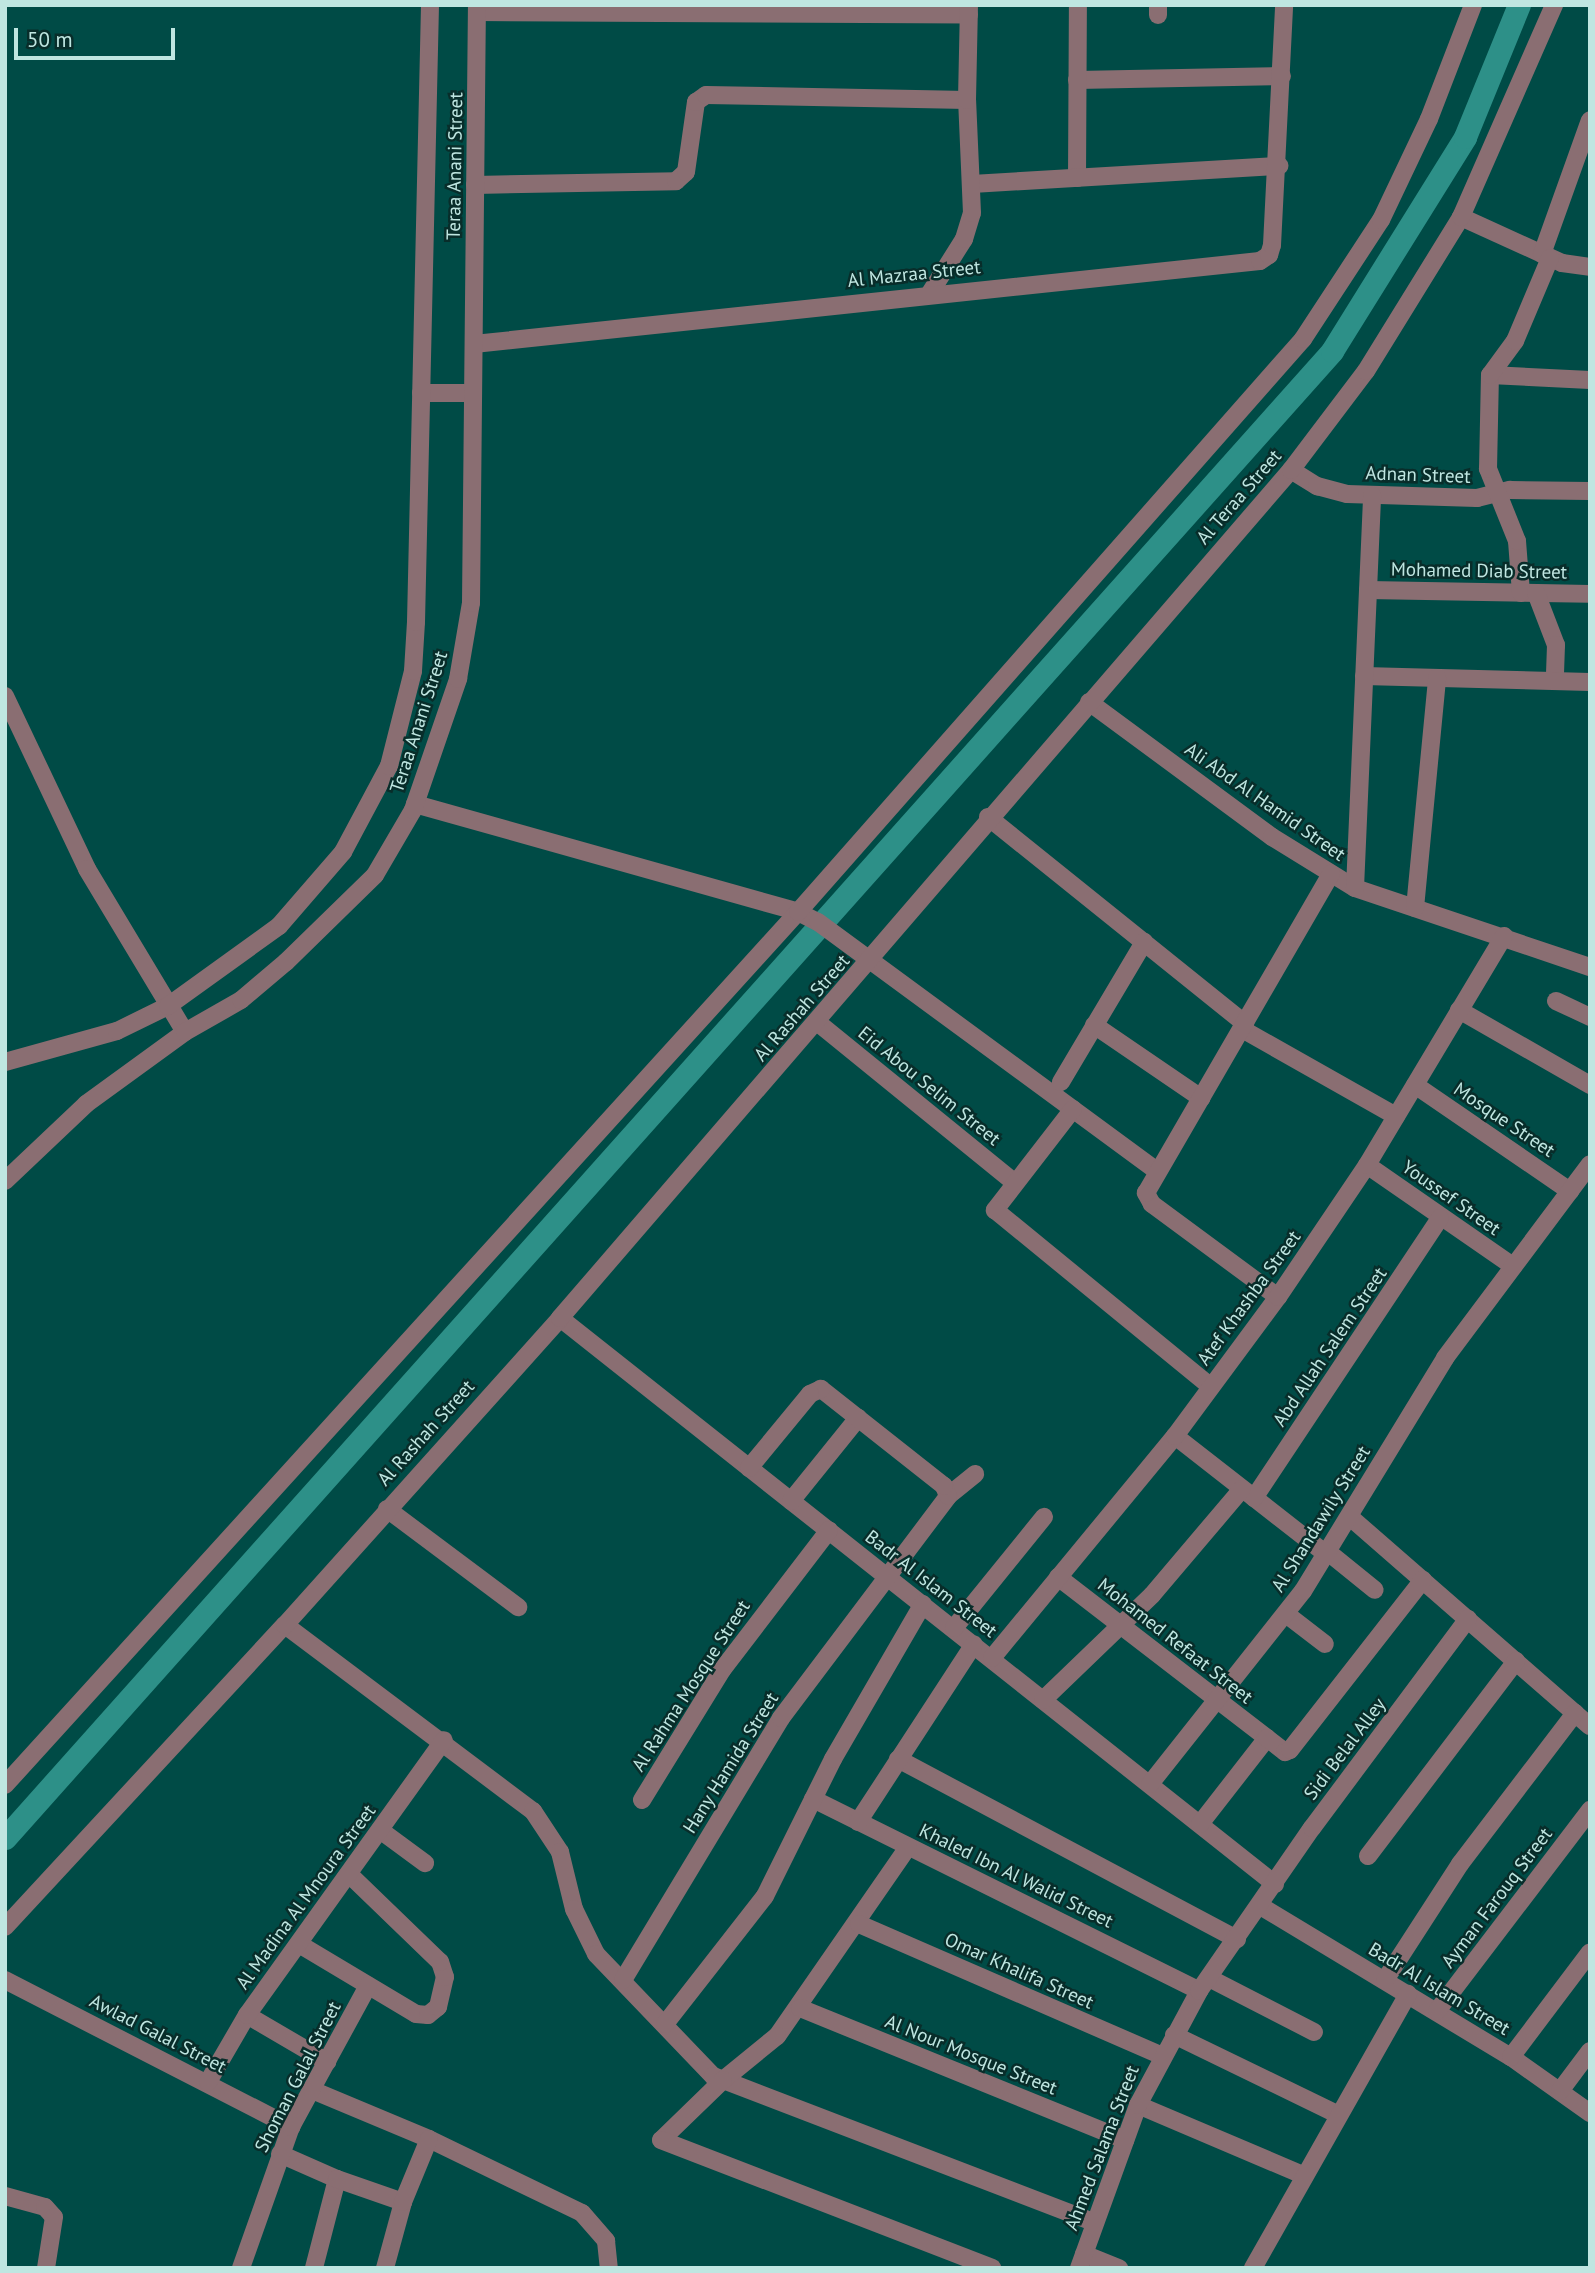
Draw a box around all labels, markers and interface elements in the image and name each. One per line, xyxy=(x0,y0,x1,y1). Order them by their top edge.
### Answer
scale bar xyxy=(18,14,178,58)
text: 50 m xyxy=(27,26,73,53)
street label: Teraa Anani Street xyxy=(442,92,468,240)
street label: Al Mazraa Street xyxy=(846,256,982,292)
street label: Al Teraa Street xyxy=(1192,445,1286,549)
street label: Adnan Street xyxy=(1365,462,1471,488)
street label: Mohamed Diab Street xyxy=(1391,558,1567,584)
street label: Teraa Anani Street xyxy=(385,648,453,796)
street label: Ali Abd Al Hamid Street xyxy=(1180,738,1350,866)
street label: Al Rashah Street xyxy=(749,950,855,1066)
street label: Eid Abou Selim Street xyxy=(853,1021,1005,1151)
street label: Mosque Street xyxy=(1449,1078,1559,1162)
street label: Youssef Street xyxy=(1397,1156,1505,1240)
street label: Atef Khashba Street xyxy=(1192,1226,1306,1370)
street label: Abd Allah Salem Street xyxy=(1268,1263,1392,1431)
street label: Al Rashah Street xyxy=(373,1376,479,1490)
street label: Al Shandawily Street xyxy=(1267,1441,1375,1597)
street label: Badr Al Islam Street xyxy=(860,1525,1002,1643)
street label: Mohamed Refaat Street xyxy=(1093,1573,1257,1709)
street label: Al Rahma Mosque Street xyxy=(627,1596,755,1776)
street label: Hany Hamida Street xyxy=(678,1688,784,1838)
street label: Sidi Belal Alley xyxy=(1299,1693,1391,1805)
street label: Al Madina Al Mnoura Street xyxy=(231,1800,381,1994)
street label: Khaled Ibn Al Walid Street xyxy=(915,1819,1117,1933)
street label: Ayman Farouq Street xyxy=(1437,1823,1557,1973)
street label: Omar Khalifa Street xyxy=(941,1928,1097,2014)
street label: Badr Al Islam Street xyxy=(1364,1938,1514,2040)
street label: Awlad Galal Street xyxy=(86,1990,230,2078)
street label: Shoman Galal Street xyxy=(250,1998,346,2156)
street label: Al Nour Mosque Street xyxy=(882,2010,1060,2100)
street label: Ahmed Salama Street xyxy=(1060,2062,1144,2234)

